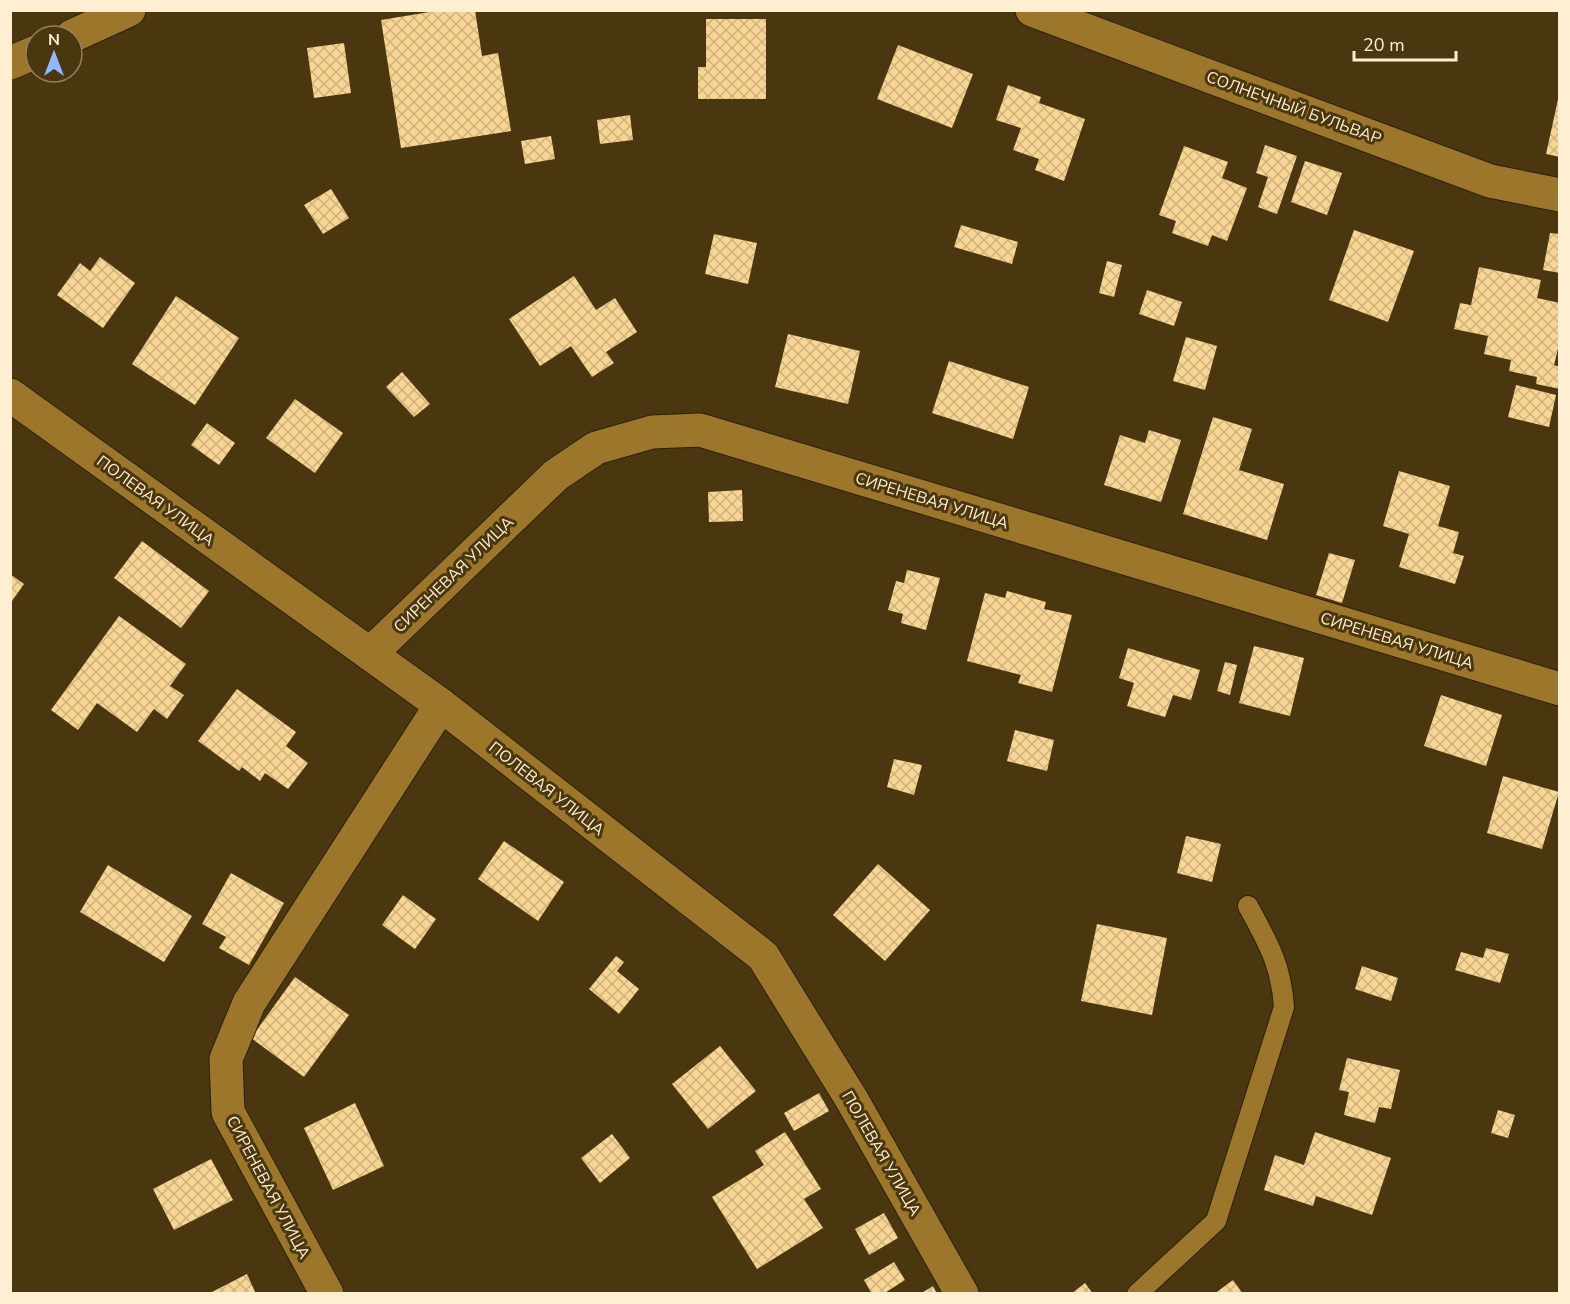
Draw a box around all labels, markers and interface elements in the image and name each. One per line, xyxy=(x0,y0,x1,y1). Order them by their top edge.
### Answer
north arrow xyxy=(24,24,84,84)
scale bar xyxy=(1354,24,1456,62)
text: N xyxy=(48,29,60,51)
text: 20 m xyxy=(1363,33,1405,57)
street label: СОЛНЕЧНЫЙ БУЛЬВАР xyxy=(1203,66,1384,150)
street label: ПОЛЕВАЯ УЛИЦА xyxy=(92,450,219,551)
street label: СИРЕНЕВАЯ УЛИЦА xyxy=(852,467,1011,535)
street label: СИРЕНЕВАЯ УЛИЦА xyxy=(389,511,519,638)
street label: СИРЕНЕВАЯ УЛИЦА xyxy=(1317,607,1476,675)
street label: ПОЛЕВАЯ УЛИЦА xyxy=(484,737,609,841)
street label: ПОЛЕВАЯ УЛИЦА xyxy=(836,1087,926,1220)
street label: СИРЕНЕВАЯ УЛИЦА xyxy=(221,1112,315,1263)

